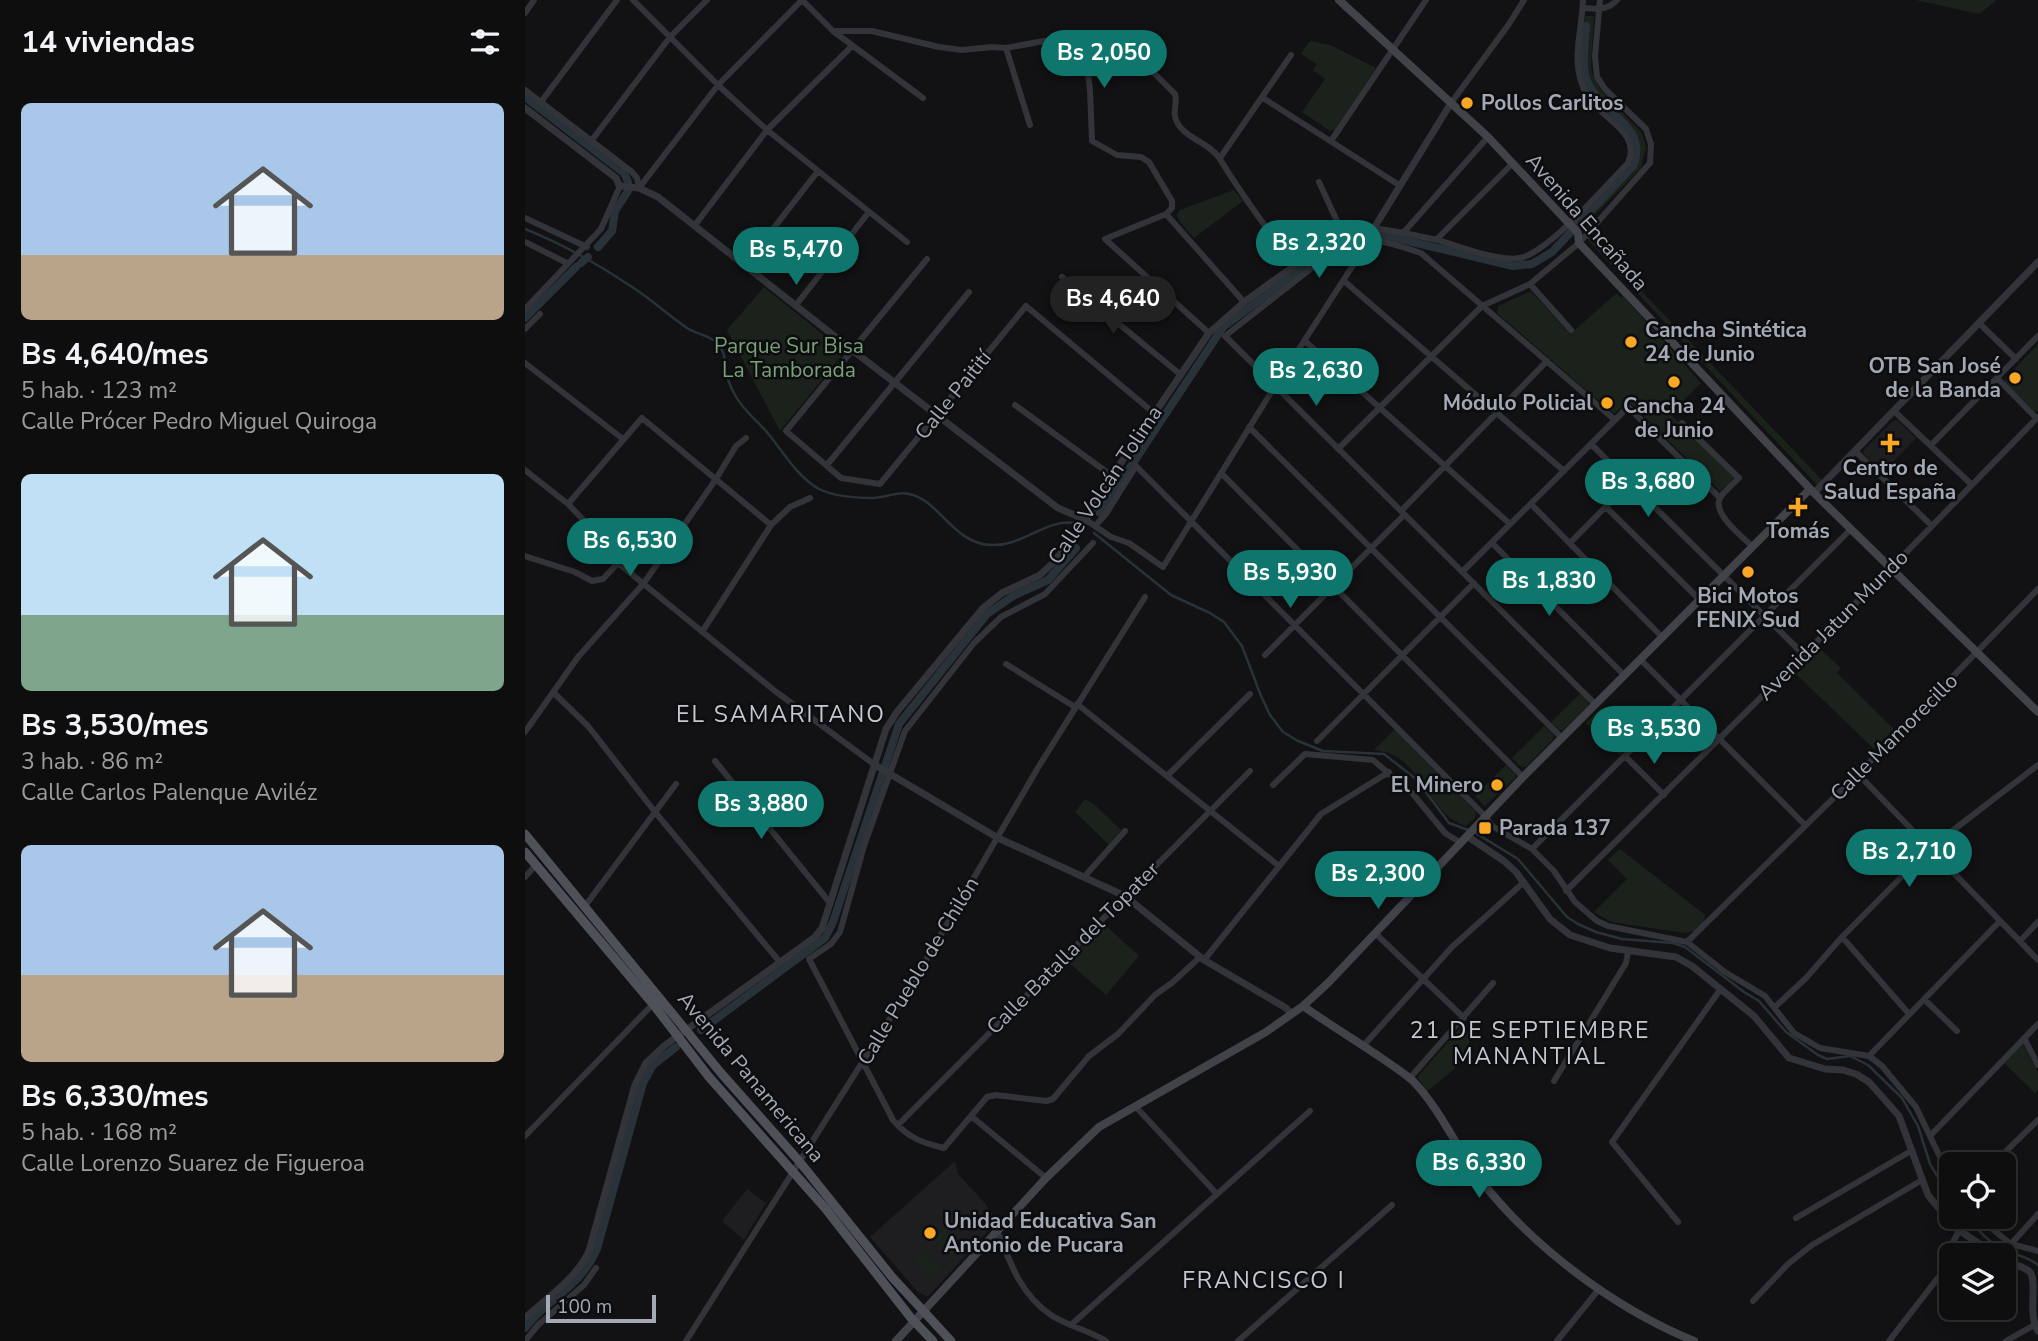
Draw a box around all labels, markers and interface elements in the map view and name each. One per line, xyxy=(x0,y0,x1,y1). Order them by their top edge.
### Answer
text: 14 viviendas xyxy=(21,22,195,63)
icon: filters xyxy=(466,23,504,61)
pin: Bs 2,050 xyxy=(1032,31,1176,90)
text: Bs 2,050 xyxy=(1057,37,1151,68)
place label: Pollos Carlitos xyxy=(1481,89,1624,117)
marker: Pollos Carlitos xyxy=(1459,95,1475,111)
street label: Avenida Encañada xyxy=(1520,147,1654,297)
icon: home xyxy=(200,148,326,274)
pin: Bs 2,320 xyxy=(1247,220,1391,280)
text: Bs 2,320 xyxy=(1272,227,1366,258)
pin: Bs 5,470 xyxy=(724,228,868,287)
text: Bs 5,470 xyxy=(749,234,843,265)
pin: Bs 4,640 xyxy=(1041,276,1185,336)
text: Bs 4,640 xyxy=(1066,283,1160,314)
place label: Cancha Sintética 24 de Junio xyxy=(1645,316,1807,368)
park label: Parque Sur Bisa La Tamborada xyxy=(714,332,864,384)
text: Bs 4,640/mes xyxy=(21,334,209,375)
marker: Cancha Sintética 24 de Junio xyxy=(1623,334,1639,350)
street label: Calle Paitití xyxy=(908,344,998,445)
pin: Bs 2,630 xyxy=(1244,348,1388,408)
place label: OTB San José de la Banda xyxy=(1868,352,2001,404)
text: Bs 2,630 xyxy=(1269,355,1363,386)
marker: OTB San José de la Banda xyxy=(2007,370,2023,386)
marker: Cancha 24 de Junio xyxy=(1666,374,1682,390)
text: 5 hab. · 123 m² xyxy=(21,375,177,406)
place label: Módulo Policial xyxy=(1443,389,1593,417)
place label: Cancha 24 de Junio xyxy=(1623,392,1725,444)
marker: Módulo Policial xyxy=(1599,395,1615,411)
street label: Calle Volcán Tolima xyxy=(1041,400,1169,570)
text: Calle Prócer Pedro Miguel Quiroga xyxy=(21,406,377,437)
marker: Centro de Salud España xyxy=(1880,433,1900,453)
place label: Centro de Salud España xyxy=(1824,454,1956,506)
pin: Bs 3,680 xyxy=(1576,460,1720,519)
text: Bs 3,680 xyxy=(1601,466,1695,497)
marker: Tomás xyxy=(1790,499,1806,515)
place label: Tomás xyxy=(1766,517,1830,545)
pin: Bs 6,530 xyxy=(558,518,702,578)
icon: home xyxy=(200,519,326,645)
text: Bs 6,530 xyxy=(583,525,677,556)
street label: Avenida Jatun Mundo xyxy=(1752,544,1914,706)
pin: Bs 5,930 xyxy=(1218,550,1362,610)
text: Bs 5,930 xyxy=(1243,557,1337,588)
pin: Bs 1,830 xyxy=(1477,558,1621,618)
marker: Bici Motos FENIX Sud xyxy=(1740,564,1756,580)
text: Bs 1,830 xyxy=(1502,565,1596,596)
place label: Bici Motos FENIX Sud xyxy=(1696,582,1800,634)
street label: Calle Mamorecillo xyxy=(1824,667,1964,807)
district label: EL SAMARITANO xyxy=(676,699,886,730)
text: Bs 3,530/mes xyxy=(21,705,209,746)
pin: Bs 3,530 xyxy=(1582,706,1726,766)
text: Bs 3,530 xyxy=(1607,713,1701,744)
text: 3 hab. · 86 m² xyxy=(21,746,163,777)
place label: El Minero xyxy=(1391,771,1483,799)
text: Calle Carlos Palenque Aviléz xyxy=(21,777,317,808)
marker: El Minero xyxy=(1489,777,1505,793)
pin: Bs 3,880 xyxy=(689,782,833,841)
text: Bs 3,880 xyxy=(714,788,808,819)
place label: Parada 137 xyxy=(1499,814,1611,842)
marker: Parada 137 xyxy=(1477,820,1493,836)
pin: Bs 2,710 xyxy=(1837,830,1981,889)
text: Bs 2,710 xyxy=(1862,836,1956,867)
pin: Bs 2,300 xyxy=(1306,852,1450,911)
street label: Calle Batalla del Topater xyxy=(980,855,1166,1041)
text: Bs 2,300 xyxy=(1331,858,1425,889)
street label: Calle Pueblo de Chilón xyxy=(851,872,985,1070)
icon: home xyxy=(200,890,326,1016)
street label: Avenida Panamericana xyxy=(671,986,831,1168)
district label: 21 DE SEPTIEMBRE MANANTIAL xyxy=(1410,1015,1650,1072)
text: Bs 6,330/mes xyxy=(21,1076,209,1117)
text: 5 hab. · 168 m² xyxy=(21,1117,177,1148)
pin: Bs 6,330 xyxy=(1407,1140,1551,1200)
text: Bs 6,330 xyxy=(1432,1147,1526,1178)
text: Calle Lorenzo Suarez de Figueroa xyxy=(21,1148,365,1179)
map controls xyxy=(1939,1152,2016,1320)
button: locate xyxy=(1939,1152,2016,1229)
place label: Unidad Educativa San Antonio de Pucara xyxy=(944,1207,1157,1259)
marker: Unidad Educativa San Antonio de Pucara xyxy=(922,1225,938,1241)
button: layers xyxy=(1939,1243,2016,1320)
district label: FRANCISCO I xyxy=(1182,1265,1346,1296)
scale bar xyxy=(546,1292,656,1324)
text: 100 m xyxy=(557,1294,612,1320)

